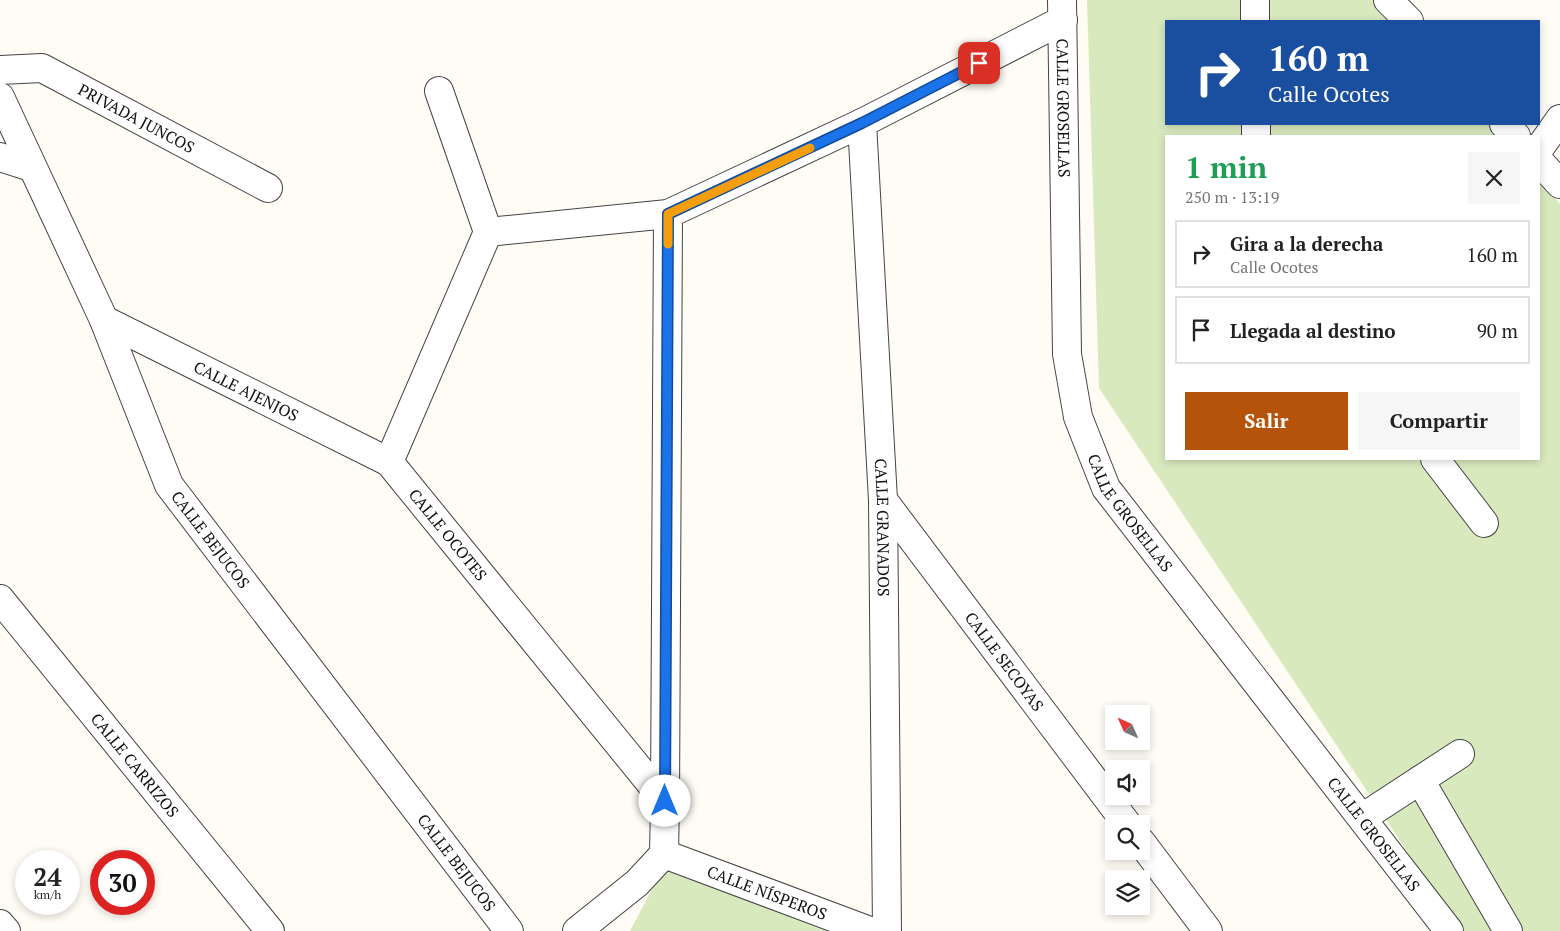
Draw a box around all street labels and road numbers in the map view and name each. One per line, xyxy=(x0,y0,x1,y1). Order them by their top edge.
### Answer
street label: CALLE GROSELLAS xyxy=(1052,38,1076,178)
street label: PRIVADA JUNCOS xyxy=(74,78,199,158)
street label: CALLE AJENJOS xyxy=(190,355,303,426)
street label: CALLE GROSELLAS xyxy=(1083,451,1178,576)
street label: CALLE GRANADOS xyxy=(870,458,895,597)
street label: CALLE OCOTES xyxy=(404,484,492,585)
street label: CALLE BEJUCOS xyxy=(166,486,255,593)
street label: CALLE SECOYAS xyxy=(960,607,1049,716)
street label: CALLE CARRIZOS xyxy=(86,708,184,822)
street label: CALLE GROSELLAS xyxy=(1323,772,1425,896)
street label: CALLE BEJUCOS xyxy=(412,809,501,916)
street label: CALLE NÍSPEROS xyxy=(704,860,830,925)

